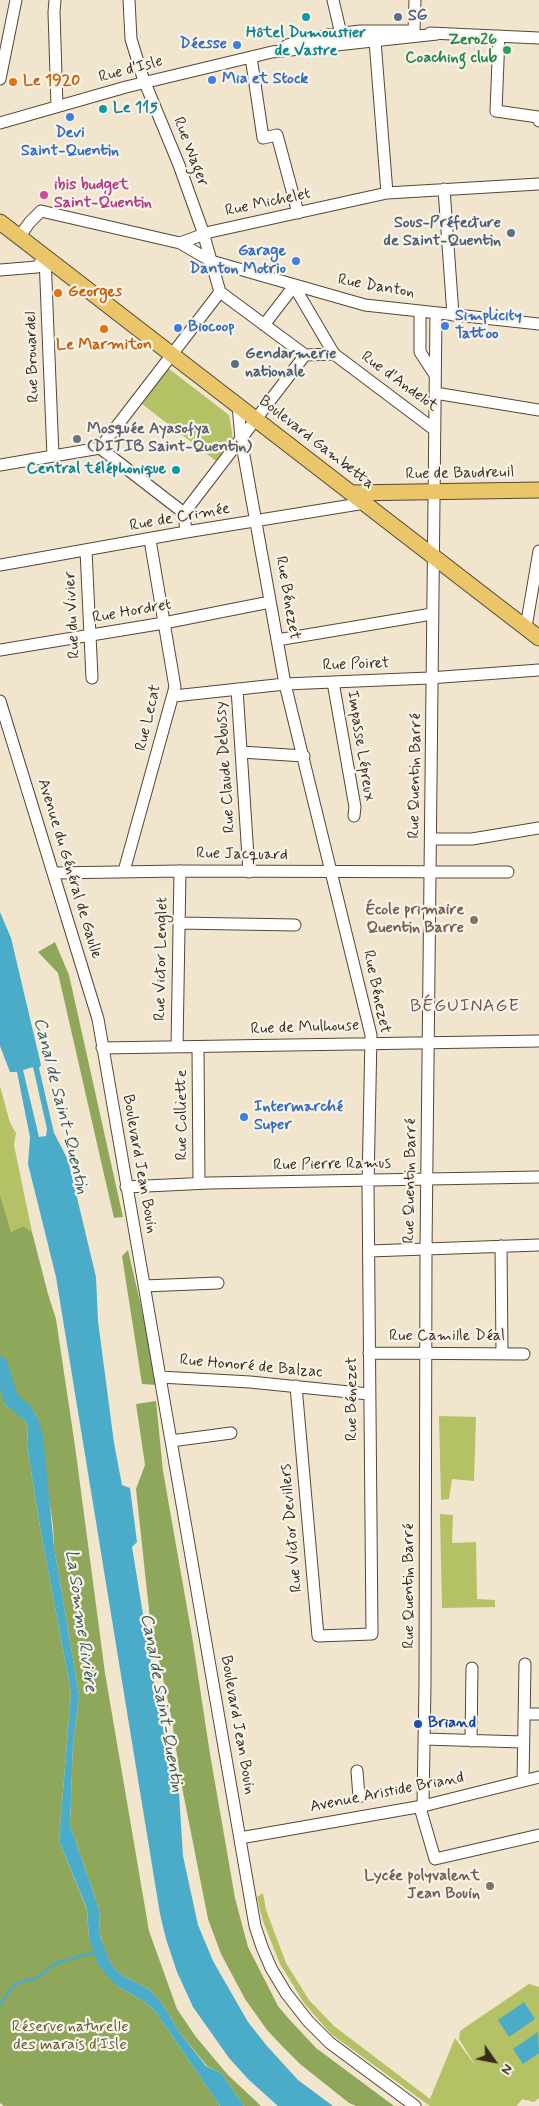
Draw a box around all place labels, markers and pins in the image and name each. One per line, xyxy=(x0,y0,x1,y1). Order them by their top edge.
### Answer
place label: SG xyxy=(408,7,427,27)
marker: Hôtel Dumoustier de Vastre xyxy=(300,11,312,23)
marker: SG xyxy=(392,11,404,23)
place label: Hôtel Dumoustier de Vastre xyxy=(246,24,366,62)
place label: Zero26 Coaching club xyxy=(405,31,497,69)
place label: Déesse xyxy=(180,35,227,55)
marker: Déesse xyxy=(231,39,243,51)
marker: Zero26 Coaching club xyxy=(501,44,513,56)
place label: Mia et Stock xyxy=(222,70,308,90)
place label: Le 1920 xyxy=(23,72,80,92)
marker: Mia et Stock xyxy=(206,74,218,86)
marker: Le 1920 xyxy=(7,76,19,88)
place label: Le 115 xyxy=(113,99,158,119)
marker: Le 115 xyxy=(97,103,109,115)
marker: Devi Saint-Quentin xyxy=(64,111,76,123)
place label: Devi Saint-Quentin xyxy=(21,124,119,162)
place label: ibis budget Saint-Quentin xyxy=(54,176,152,214)
marker: ibis budget Saint-Quentin xyxy=(38,189,50,201)
place label: Sous-Préfecture de Saint-Quentin xyxy=(384,214,501,252)
marker: Sous-Préfecture de Saint-Quentin xyxy=(505,227,517,239)
place label: Garage Danton Motrio xyxy=(189,242,286,280)
marker: Garage Danton Motrio xyxy=(290,255,302,267)
place label: Georges xyxy=(68,283,122,303)
marker: Georges xyxy=(52,287,64,299)
place label: Simplicity Tattoo xyxy=(455,307,522,345)
place label: Biocoop xyxy=(188,318,235,338)
marker: Simplicity Tattoo xyxy=(439,320,451,332)
marker: Biocoop xyxy=(172,322,184,334)
marker: Le Marmiton xyxy=(98,323,110,335)
place label: Le Marmiton xyxy=(56,336,152,356)
place label: Gendarmerie nationale xyxy=(245,345,336,383)
marker: Gendarmerie nationale xyxy=(229,358,241,370)
place label: Mosquée Ayasofya (DITIB Saint-Quentin) xyxy=(87,420,252,458)
marker: Mosquée Ayasofya (DITIB Saint-Quentin) xyxy=(71,433,83,445)
place label: Central téléphonique xyxy=(26,460,166,480)
marker: Central téléphonique xyxy=(170,464,182,476)
place label: École primaire Quentin Barre xyxy=(365,901,464,939)
marker: École primaire Quentin Barre xyxy=(468,914,480,926)
place label: Intermarché Super xyxy=(254,1098,343,1136)
marker: Intermarché Super xyxy=(238,1111,250,1123)
place label: Briand xyxy=(428,1714,476,1734)
marker: Briand xyxy=(412,1718,424,1730)
place label: Lycée polyvalent Jean Bouin xyxy=(364,1867,480,1905)
marker: Lycée polyvalent Jean Bouin xyxy=(484,1880,496,1892)

